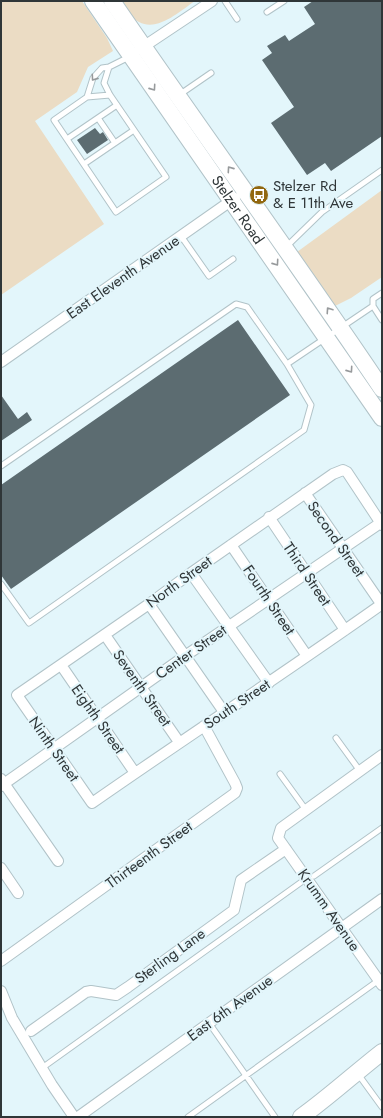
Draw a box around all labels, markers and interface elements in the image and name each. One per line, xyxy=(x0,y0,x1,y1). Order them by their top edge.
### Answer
one-way arrow xyxy=(92,74,99,81)
one-way arrow xyxy=(148,84,156,91)
one-way arrow xyxy=(228,167,235,174)
street label: Stelzer Road xyxy=(206,171,269,249)
place label: Stelzer Rd & E 11th Ave xyxy=(273,175,353,214)
bus stop icon: Stelzer Rd & E 11th Ave xyxy=(248,184,270,206)
street label: East Eleventh Avenue xyxy=(62,230,184,324)
one-way arrow xyxy=(271,259,278,266)
one-way arrow xyxy=(326,307,334,314)
one-way arrow xyxy=(345,366,353,373)
street label: Second Street xyxy=(302,497,370,582)
street label: Third Street xyxy=(278,538,337,611)
street label: North Street xyxy=(141,550,217,613)
street label: Fourth Street xyxy=(238,561,301,640)
street label: Center Street xyxy=(151,619,231,685)
street label: Seventh Street xyxy=(107,645,177,731)
street label: South Street xyxy=(199,673,275,734)
street label: Eighth Street xyxy=(66,680,130,759)
street label: Ninth Street xyxy=(23,712,85,786)
street label: Thirteenth Street xyxy=(101,816,197,894)
street label: Krumm Avenue xyxy=(292,864,366,956)
street label: Sterling Lane xyxy=(130,923,210,989)
street label: East 6th Avenue xyxy=(183,969,278,1047)

